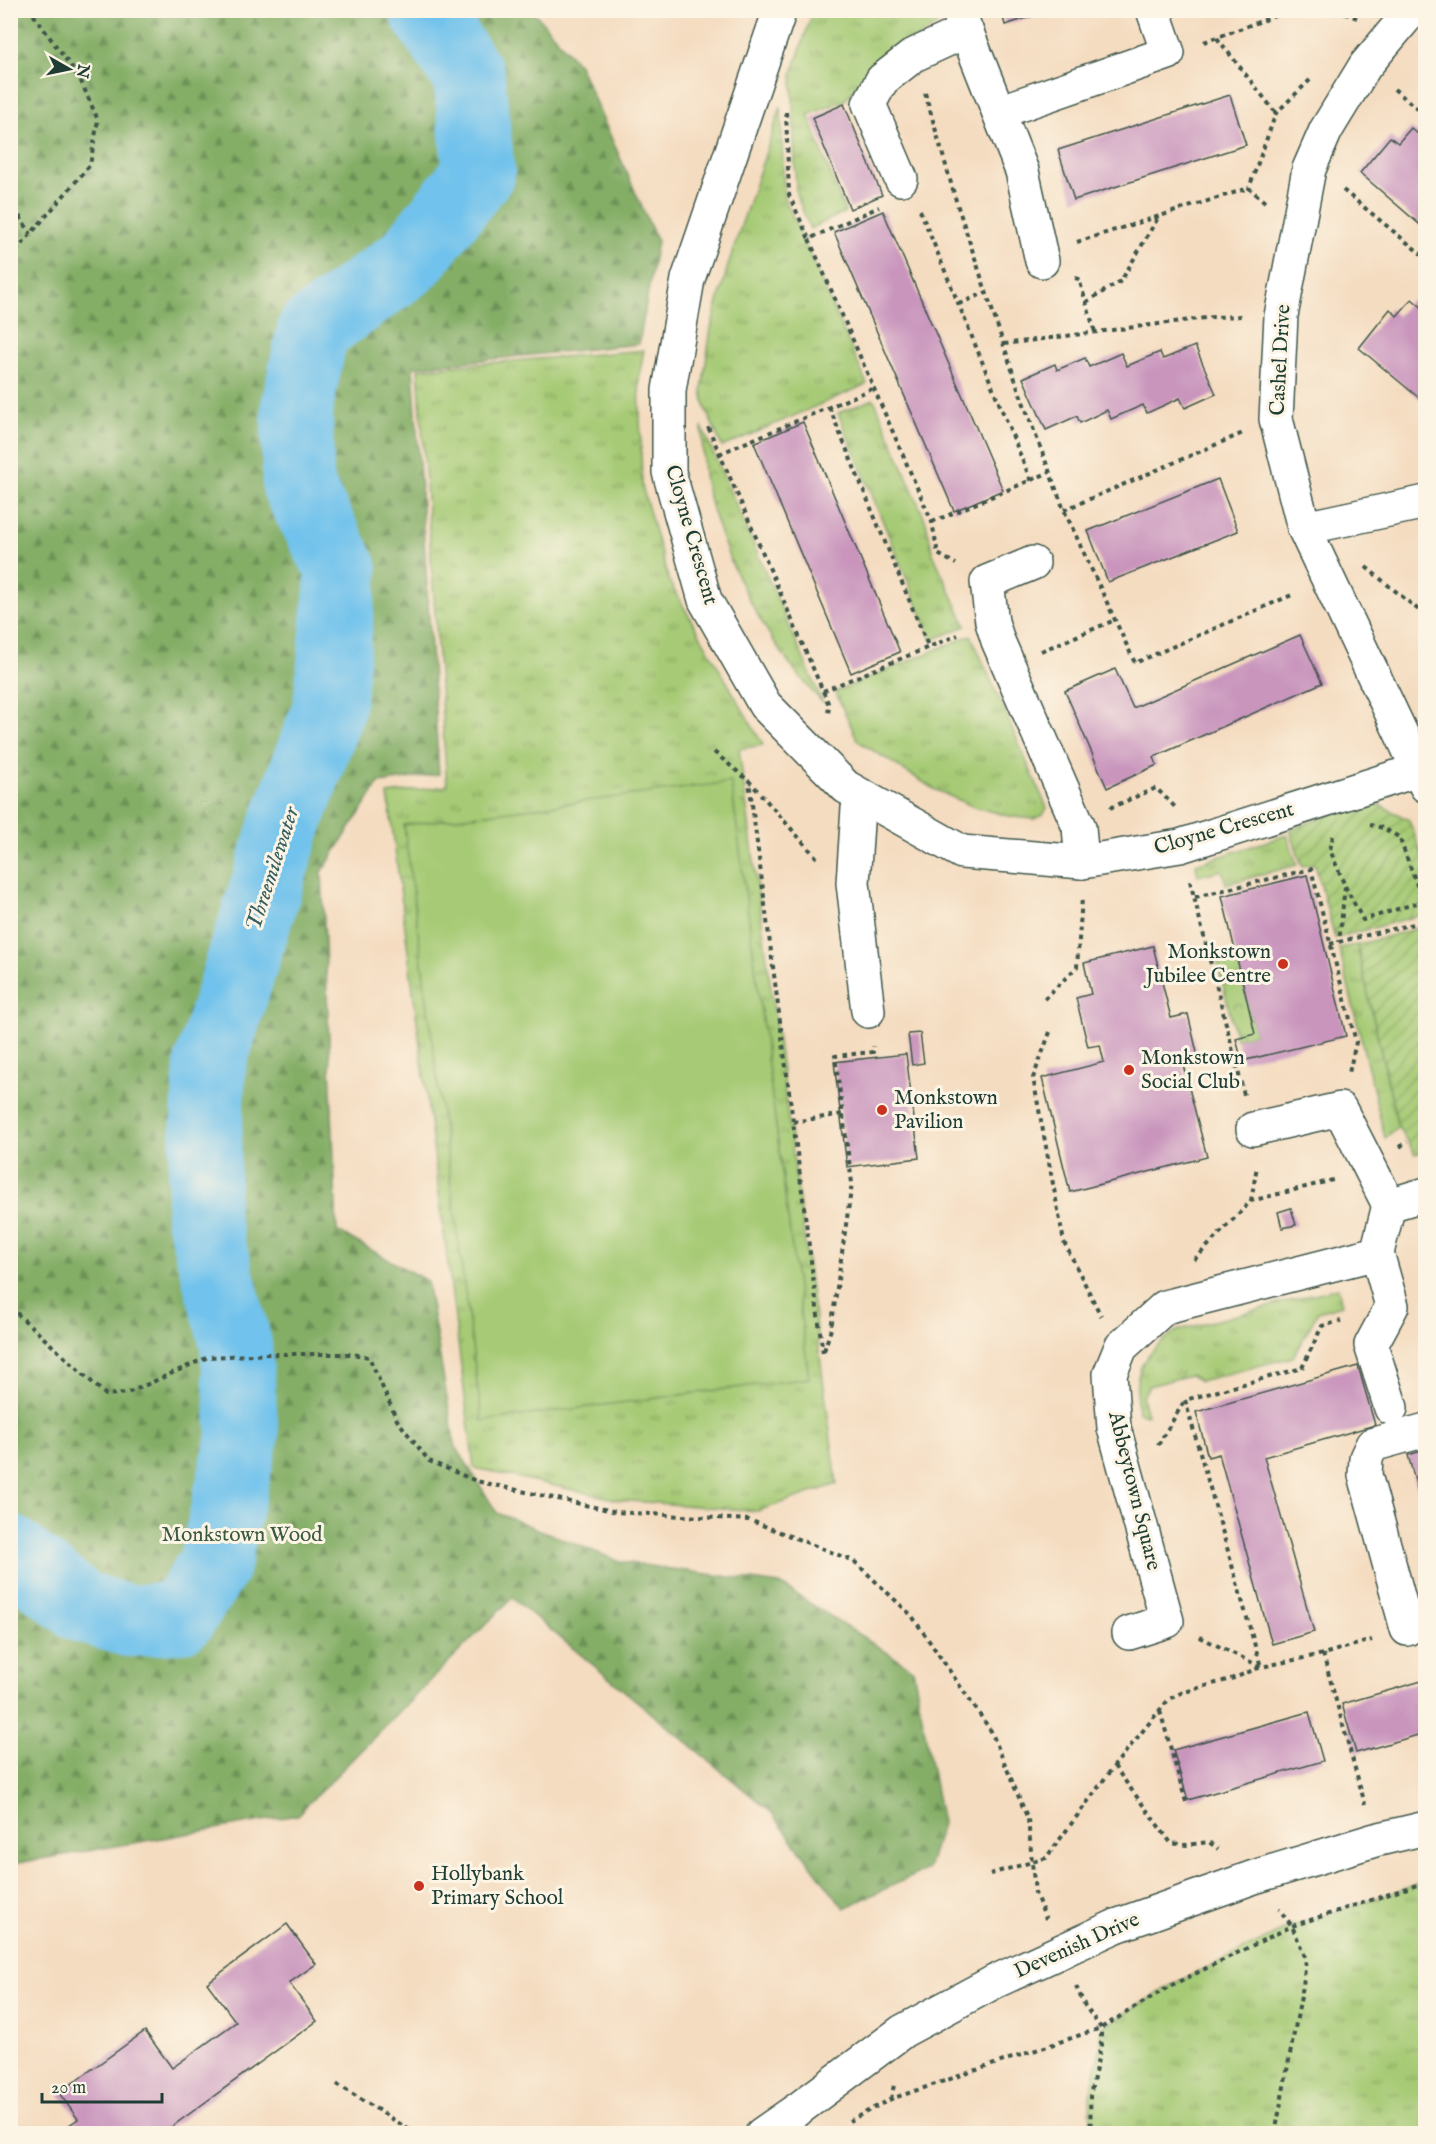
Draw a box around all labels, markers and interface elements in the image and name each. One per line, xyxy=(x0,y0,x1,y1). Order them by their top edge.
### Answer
north arrow xyxy=(39,39,99,99)
text: N xyxy=(71,62,93,80)
street label: Cashel Drive xyxy=(1265,303,1297,416)
street label: Cloyne Crescent xyxy=(658,462,724,608)
street label: Cloyne Crescent xyxy=(1151,796,1297,862)
water label: Threemilewater xyxy=(240,802,307,934)
place label: Monkstown Jubilee Centre xyxy=(1144,939,1271,990)
marker: Monkstown Jubilee Centre xyxy=(1276,957,1290,971)
place label: Monkstown Social Club xyxy=(1141,1045,1245,1096)
marker: Monkstown Social Club xyxy=(1122,1063,1136,1077)
place label: Monkstown Pavilion xyxy=(894,1085,998,1136)
marker: Monkstown Pavilion xyxy=(875,1103,889,1117)
street label: Abbeytown Square xyxy=(1101,1408,1167,1574)
park label: Monkstown Wood xyxy=(161,1522,323,1549)
place label: Hollybank Primary School xyxy=(431,1861,564,1912)
marker: Hollybank Primary School xyxy=(412,1879,426,1893)
street label: Devenish Drive xyxy=(1010,1906,1144,1986)
scale bar xyxy=(42,2066,162,2104)
text: 20 m xyxy=(51,2077,86,2100)

